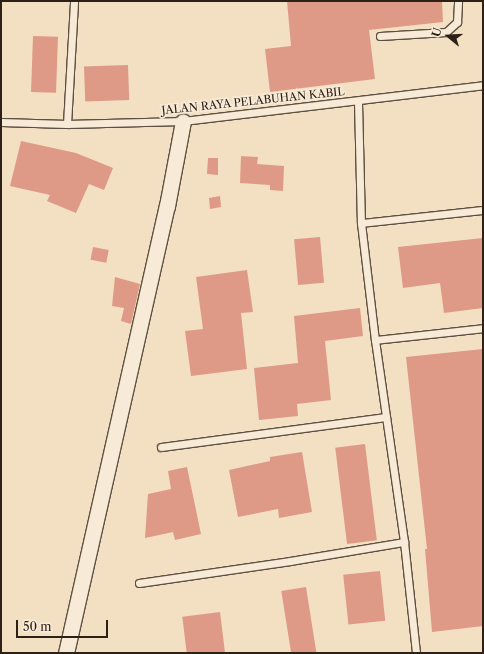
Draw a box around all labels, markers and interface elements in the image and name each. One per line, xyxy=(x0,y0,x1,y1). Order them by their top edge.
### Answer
north arrow xyxy=(428,16,468,56)
text: U xyxy=(429,26,445,39)
street label: JALAN RAYA PELABUHAN KABIL xyxy=(161,85,345,117)
scale bar xyxy=(18,612,110,638)
text: 50 m xyxy=(23,619,52,634)

